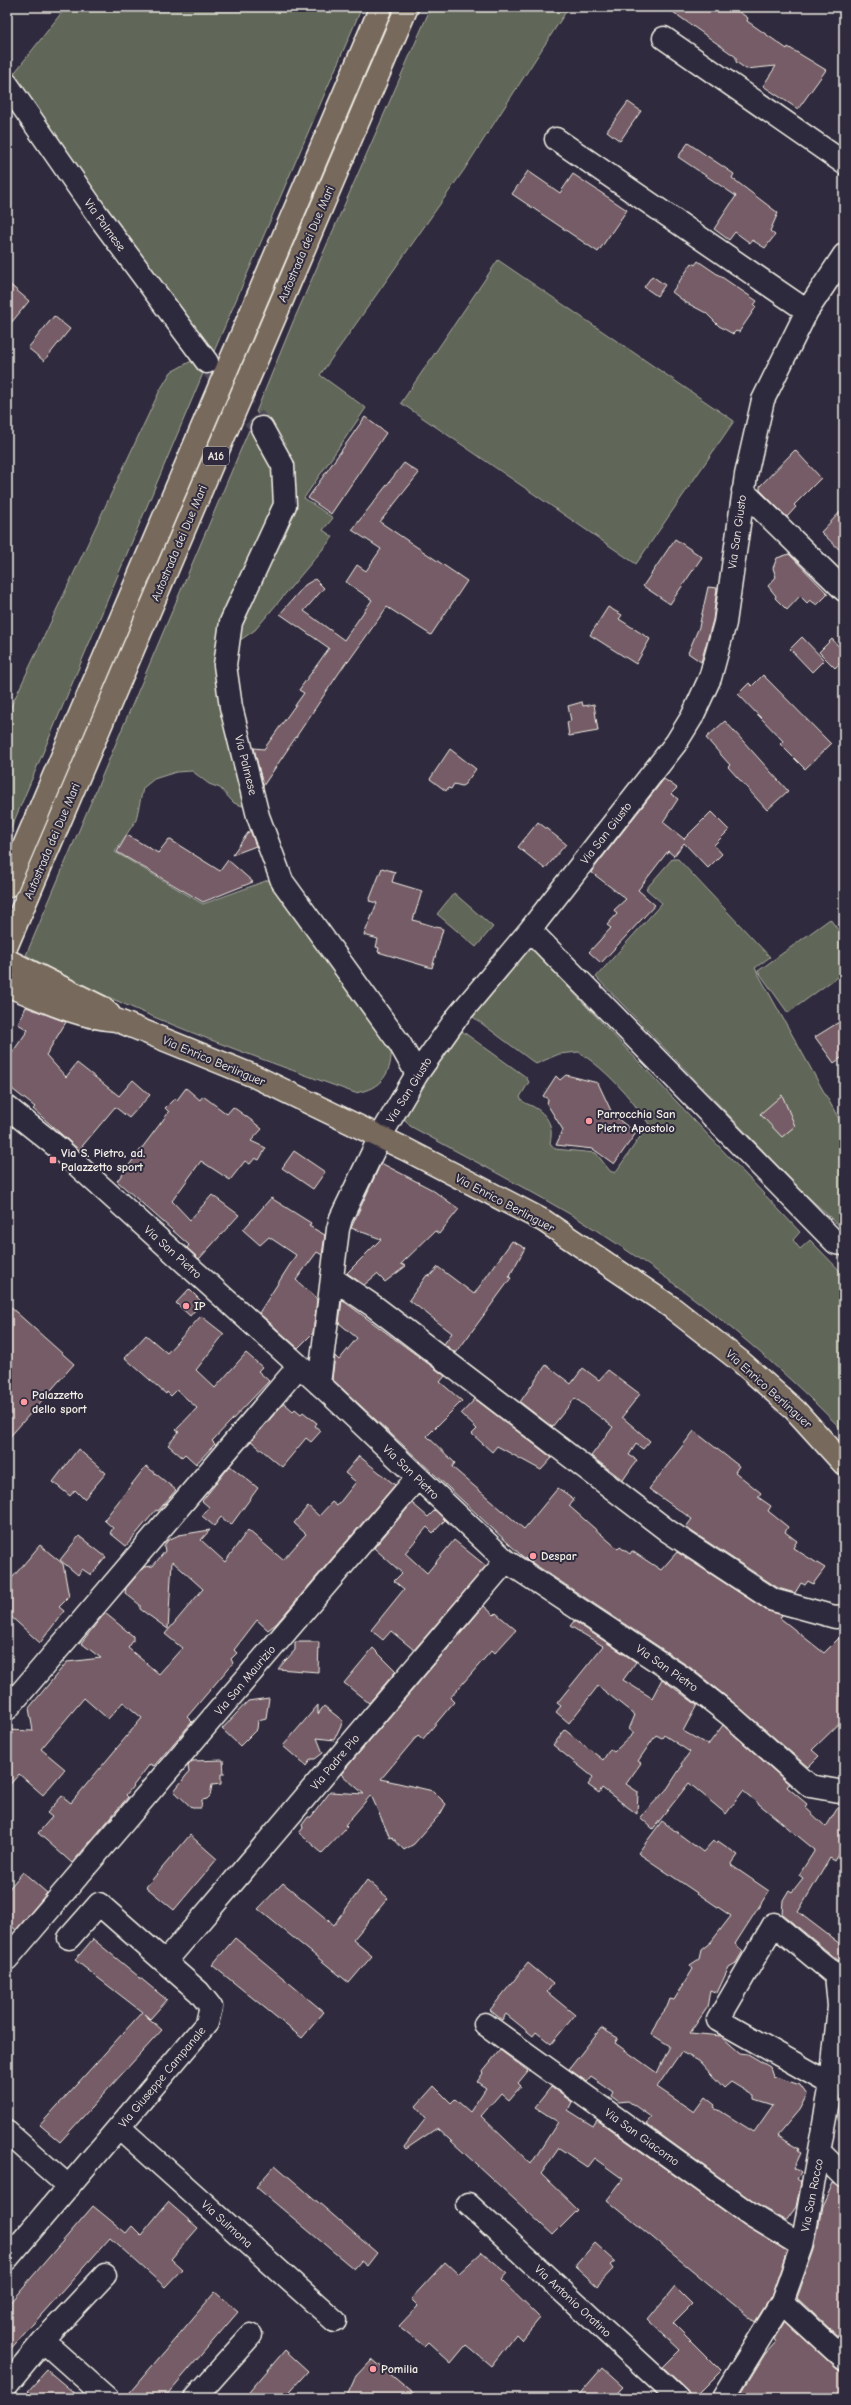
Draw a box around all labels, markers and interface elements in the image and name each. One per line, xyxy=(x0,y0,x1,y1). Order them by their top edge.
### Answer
street label: Autostrada dei Due Mari xyxy=(275,184,337,304)
street label: Via Palmese xyxy=(81,196,129,254)
road number: A16 xyxy=(203,447,229,465)
street label: Autostrada dei Due Mari xyxy=(148,483,210,603)
street label: Via San Giusto xyxy=(725,494,749,570)
street label: Via Palmese xyxy=(232,734,260,796)
street label: Autostrada dei Due Mari xyxy=(21,781,83,901)
street label: Via San Giusto xyxy=(577,799,635,867)
street label: Via Enrico Berlinguer xyxy=(160,1033,268,1089)
street label: Via San Giusto xyxy=(383,1055,435,1125)
place label: Parrocchia San Pietro Apostolo xyxy=(597,1107,676,1135)
marker: Parrocchia San Pietro Apostolo xyxy=(584,1116,594,1126)
place label: Via S. Pietro, ad. Palazzetto sport xyxy=(61,1146,145,1174)
marker: Via S. Pietro, ad. Palazzetto sport xyxy=(48,1155,58,1165)
street label: Via Enrico Berlinguer xyxy=(453,1171,557,1235)
street label: Via San Pietro xyxy=(141,1223,205,1281)
place label: IP xyxy=(194,1299,206,1313)
marker: IP xyxy=(181,1301,191,1311)
street label: Via Enrico Berlinguer xyxy=(723,1347,815,1431)
place label: Palazzetto dello sport xyxy=(32,1388,88,1416)
marker: Palazzetto dello sport xyxy=(19,1397,29,1407)
street label: Via San Pietro xyxy=(380,1442,442,1502)
place label: Despar xyxy=(541,1549,577,1563)
marker: Despar xyxy=(528,1551,538,1561)
street label: Via San Pietro xyxy=(633,1641,701,1695)
street label: Via San Maurizio xyxy=(212,1642,278,1718)
street label: Via Padre Pio xyxy=(308,1731,362,1793)
street label: Via Giuseppe Campanale xyxy=(115,2023,209,2131)
street label: Via San Giacomo xyxy=(602,2105,682,2169)
street label: Via San Rocco xyxy=(798,2157,826,2233)
street label: Via Sulmona xyxy=(199,2197,255,2251)
street label: Via Antonio Oratino xyxy=(532,2262,614,2340)
place label: Pomilia xyxy=(381,2362,418,2376)
marker: Pomilia xyxy=(368,2364,378,2374)

